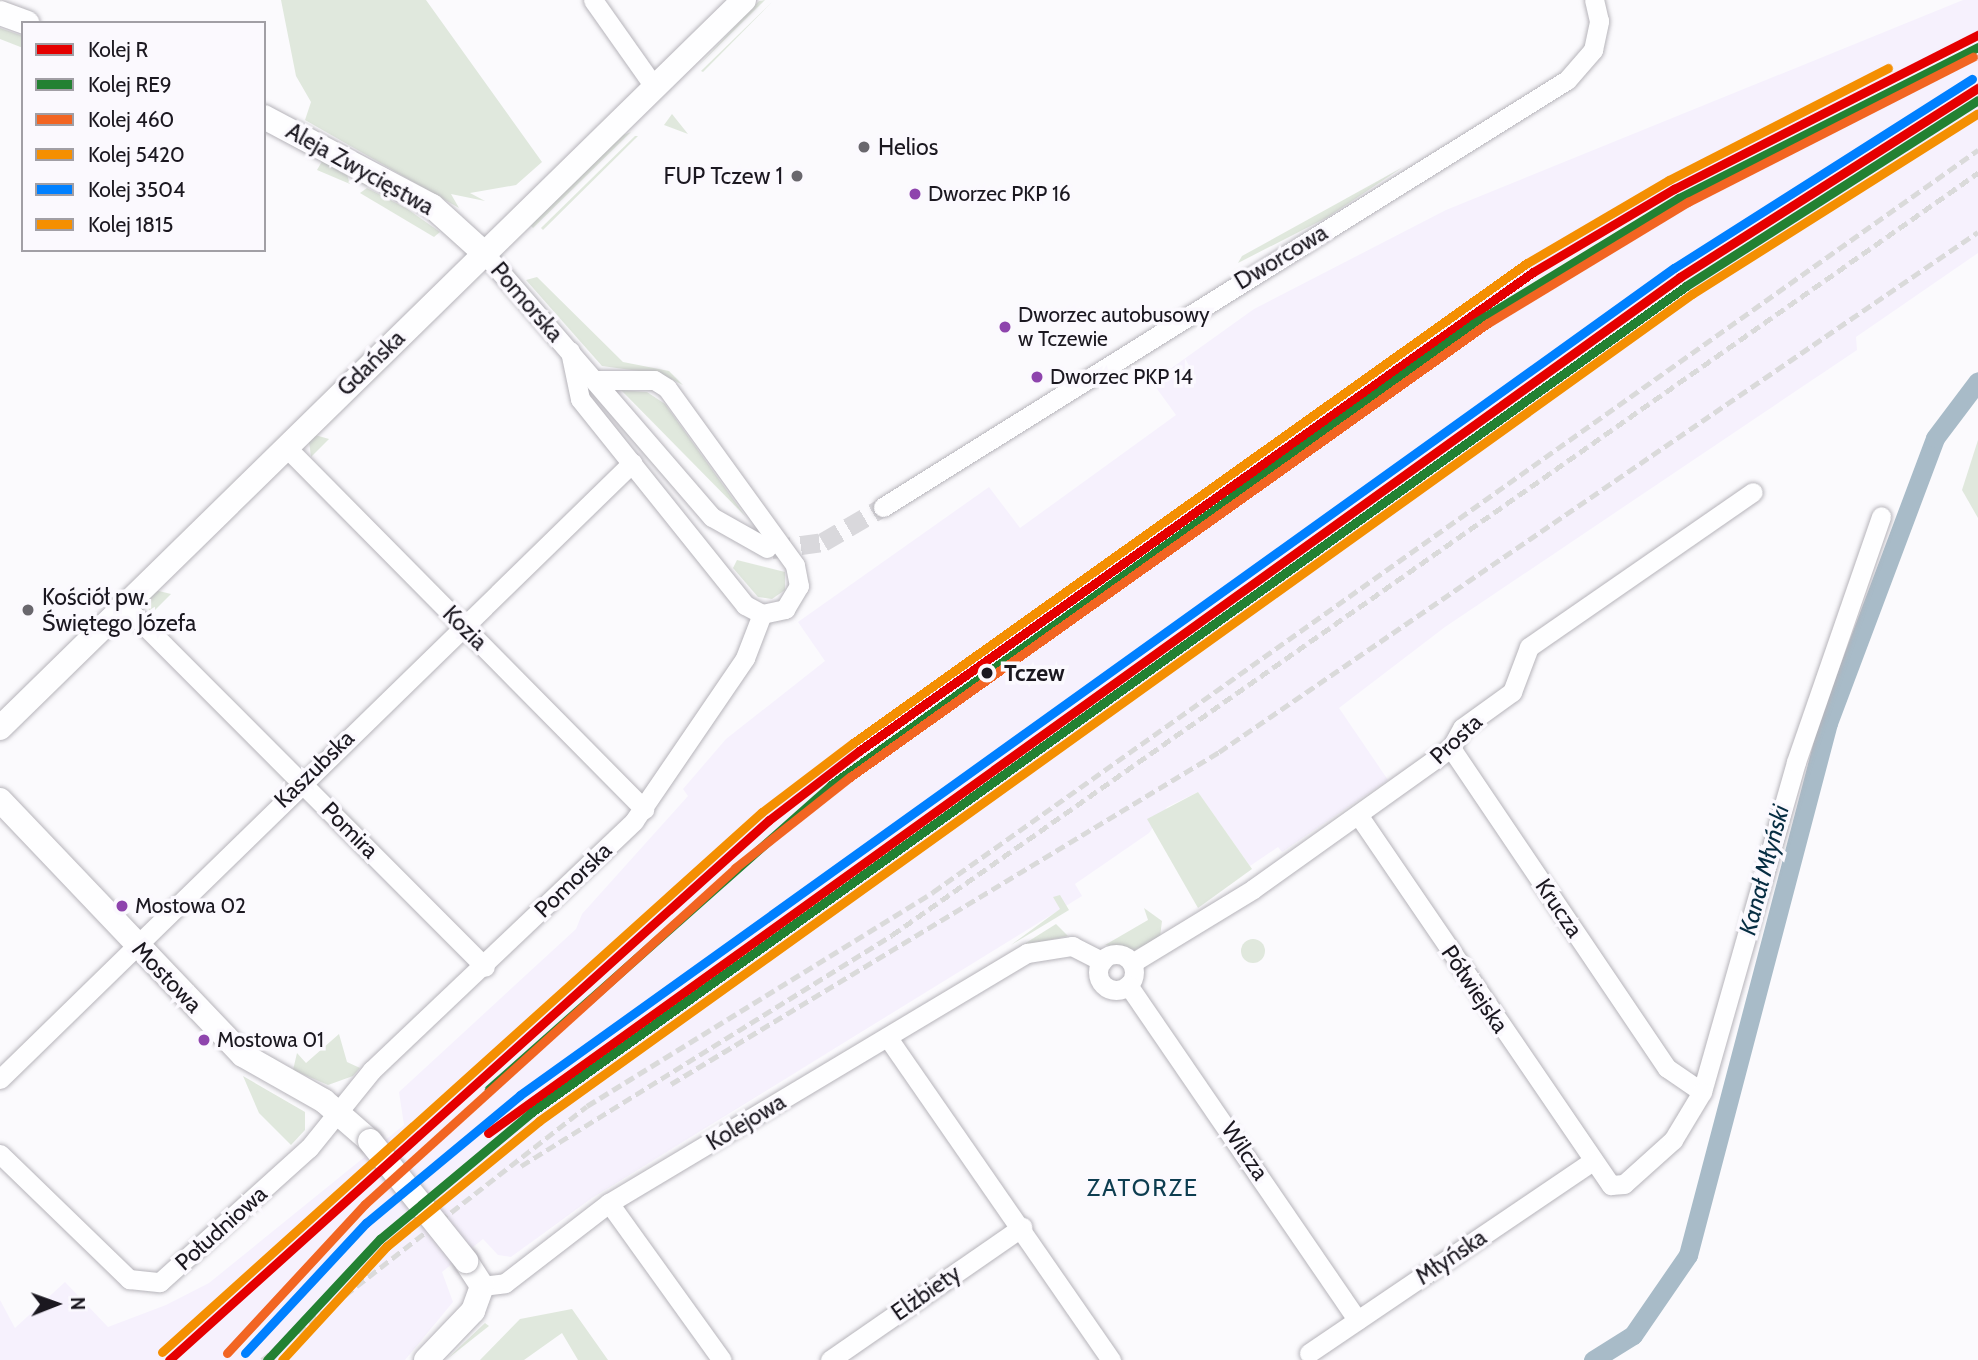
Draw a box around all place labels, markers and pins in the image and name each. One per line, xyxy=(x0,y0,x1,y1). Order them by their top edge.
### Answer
place label: Helios xyxy=(878,133,938,161)
marker: Helios xyxy=(856,139,872,155)
place label: FUP Tczew 1 xyxy=(663,162,783,190)
marker: FUP Tczew 1 xyxy=(789,168,805,184)
place label: Dworzec PKP 16 xyxy=(928,181,1071,207)
marker: Dworzec PKP 16 xyxy=(908,187,922,201)
place label: Dworzec autobusowy w Tczewie xyxy=(1018,302,1209,352)
marker: Dworzec autobusowy w Tczewie xyxy=(998,320,1012,334)
place label: Dworzec PKP 14 xyxy=(1050,364,1193,390)
marker: Dworzec PKP 14 xyxy=(1030,370,1044,384)
place label: Kościół pw. Świętego Józefa xyxy=(42,583,196,637)
marker: Kościół pw. Świętego Józefa xyxy=(20,602,36,618)
place label: Tczew xyxy=(1004,659,1065,687)
marker: Tczew xyxy=(976,662,998,684)
place label: Mostowa 02 xyxy=(135,893,246,919)
marker: Mostowa 02 xyxy=(115,899,129,913)
place label: Mostowa 01 xyxy=(217,1027,324,1053)
marker: Mostowa 01 xyxy=(197,1033,211,1047)

